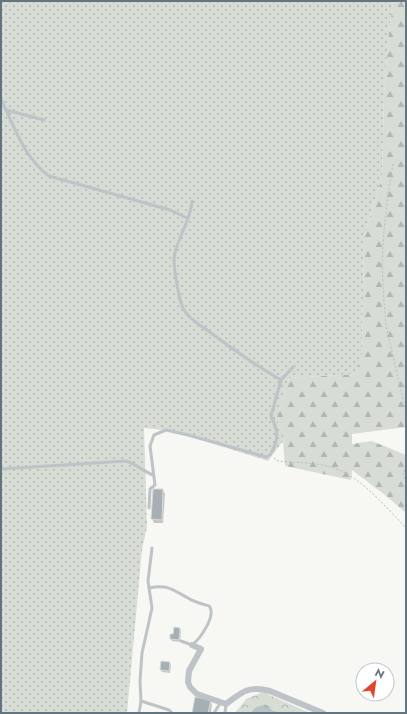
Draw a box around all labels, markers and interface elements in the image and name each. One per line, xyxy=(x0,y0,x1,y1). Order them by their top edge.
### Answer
north arrow xyxy=(355,662,395,702)
text: N xyxy=(372,664,388,682)

